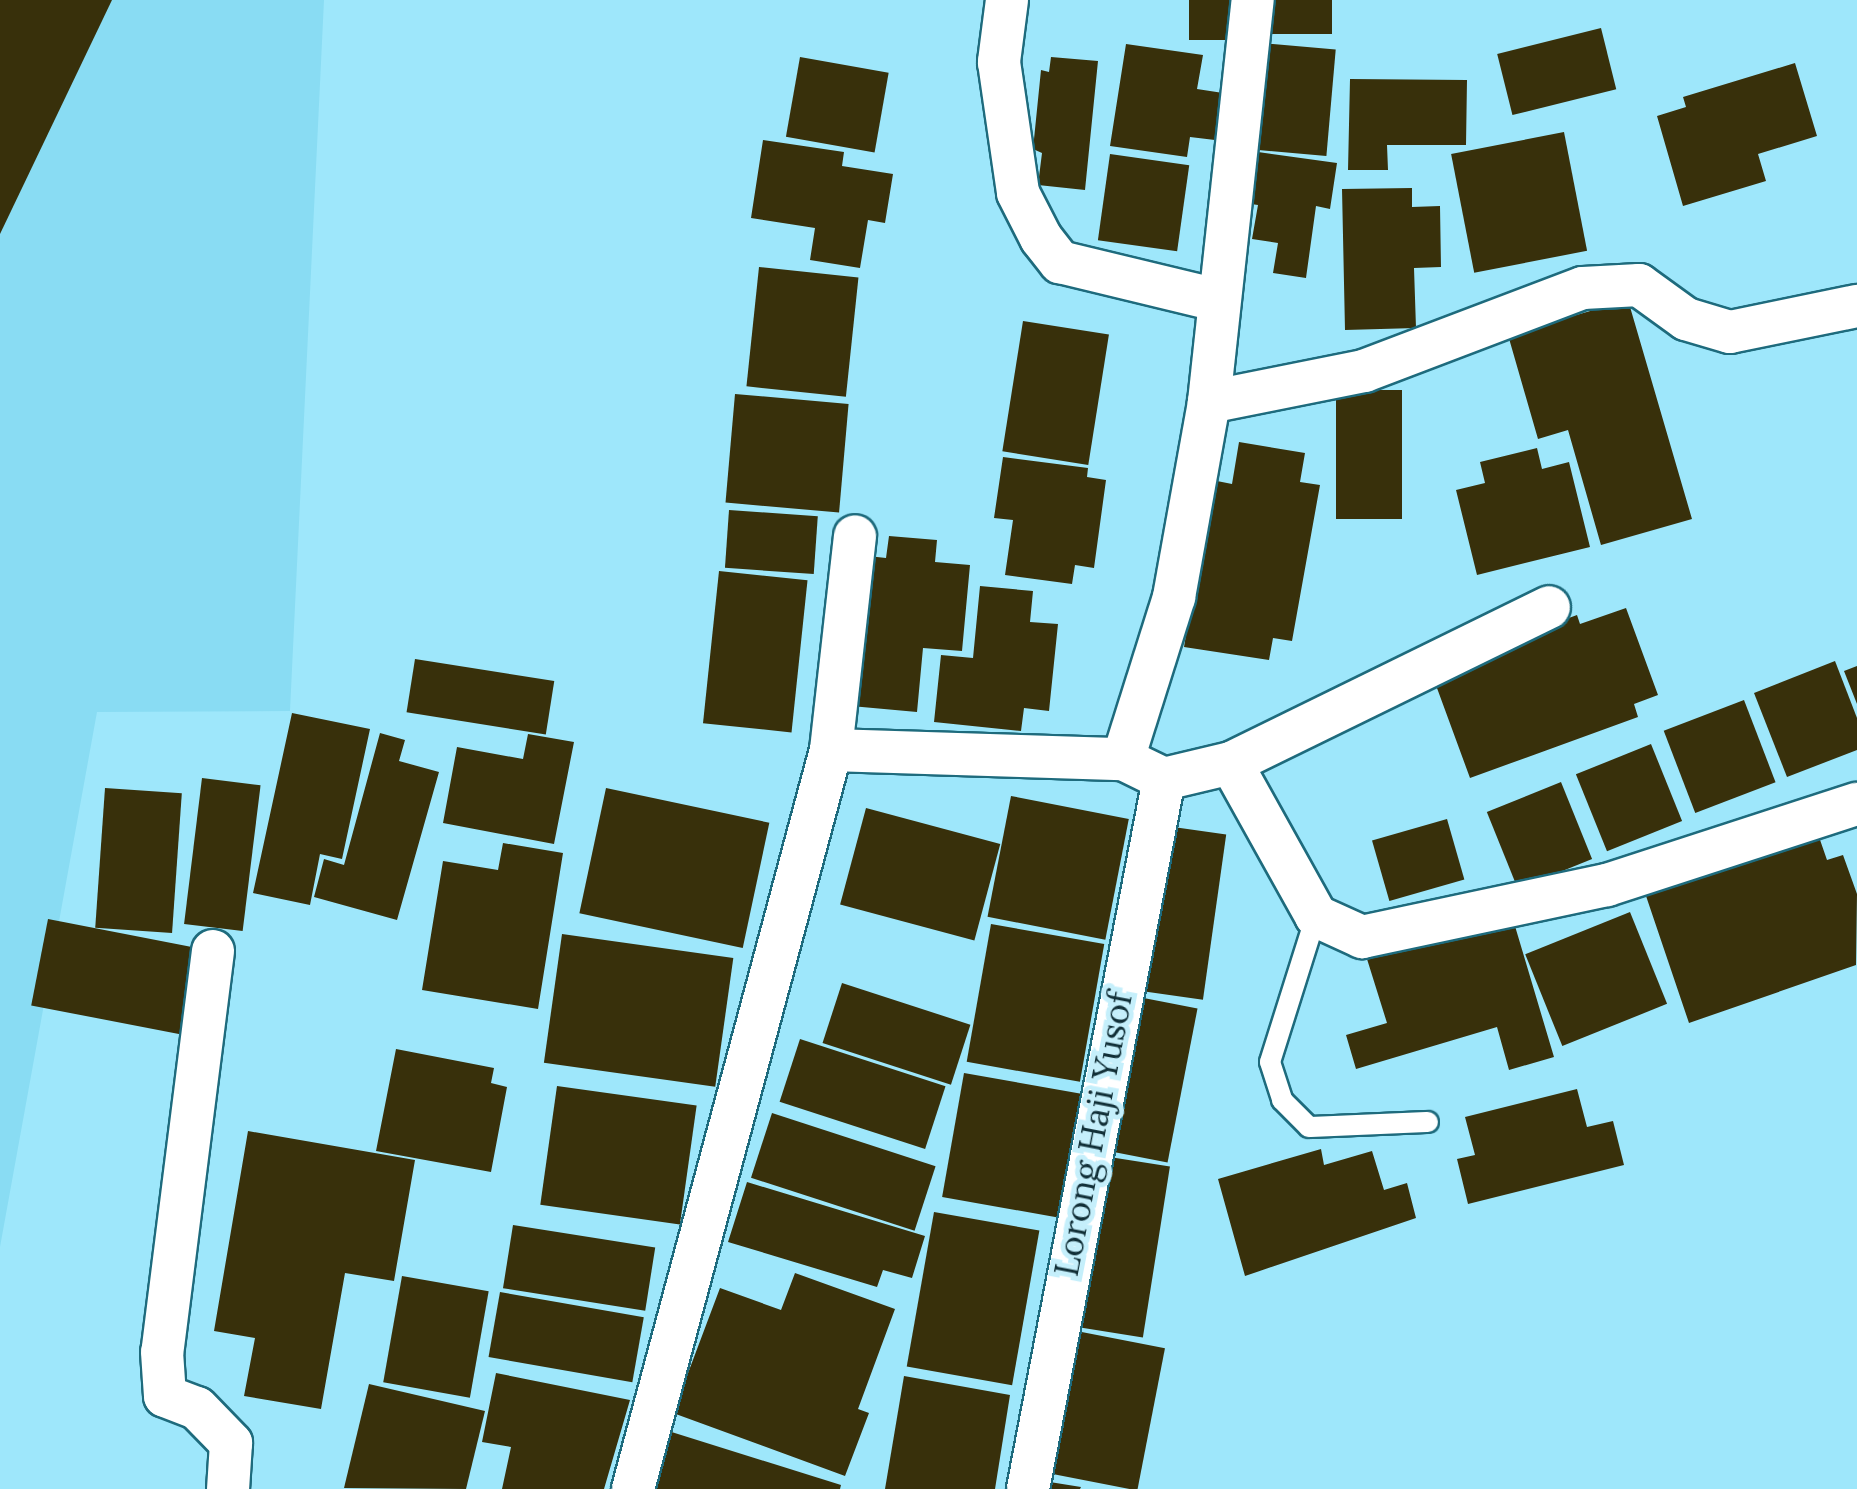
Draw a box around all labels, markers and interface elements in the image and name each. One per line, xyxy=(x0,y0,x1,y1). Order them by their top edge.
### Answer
street label: Lorong Haji Yusof xyxy=(1045,988,1141,1280)

